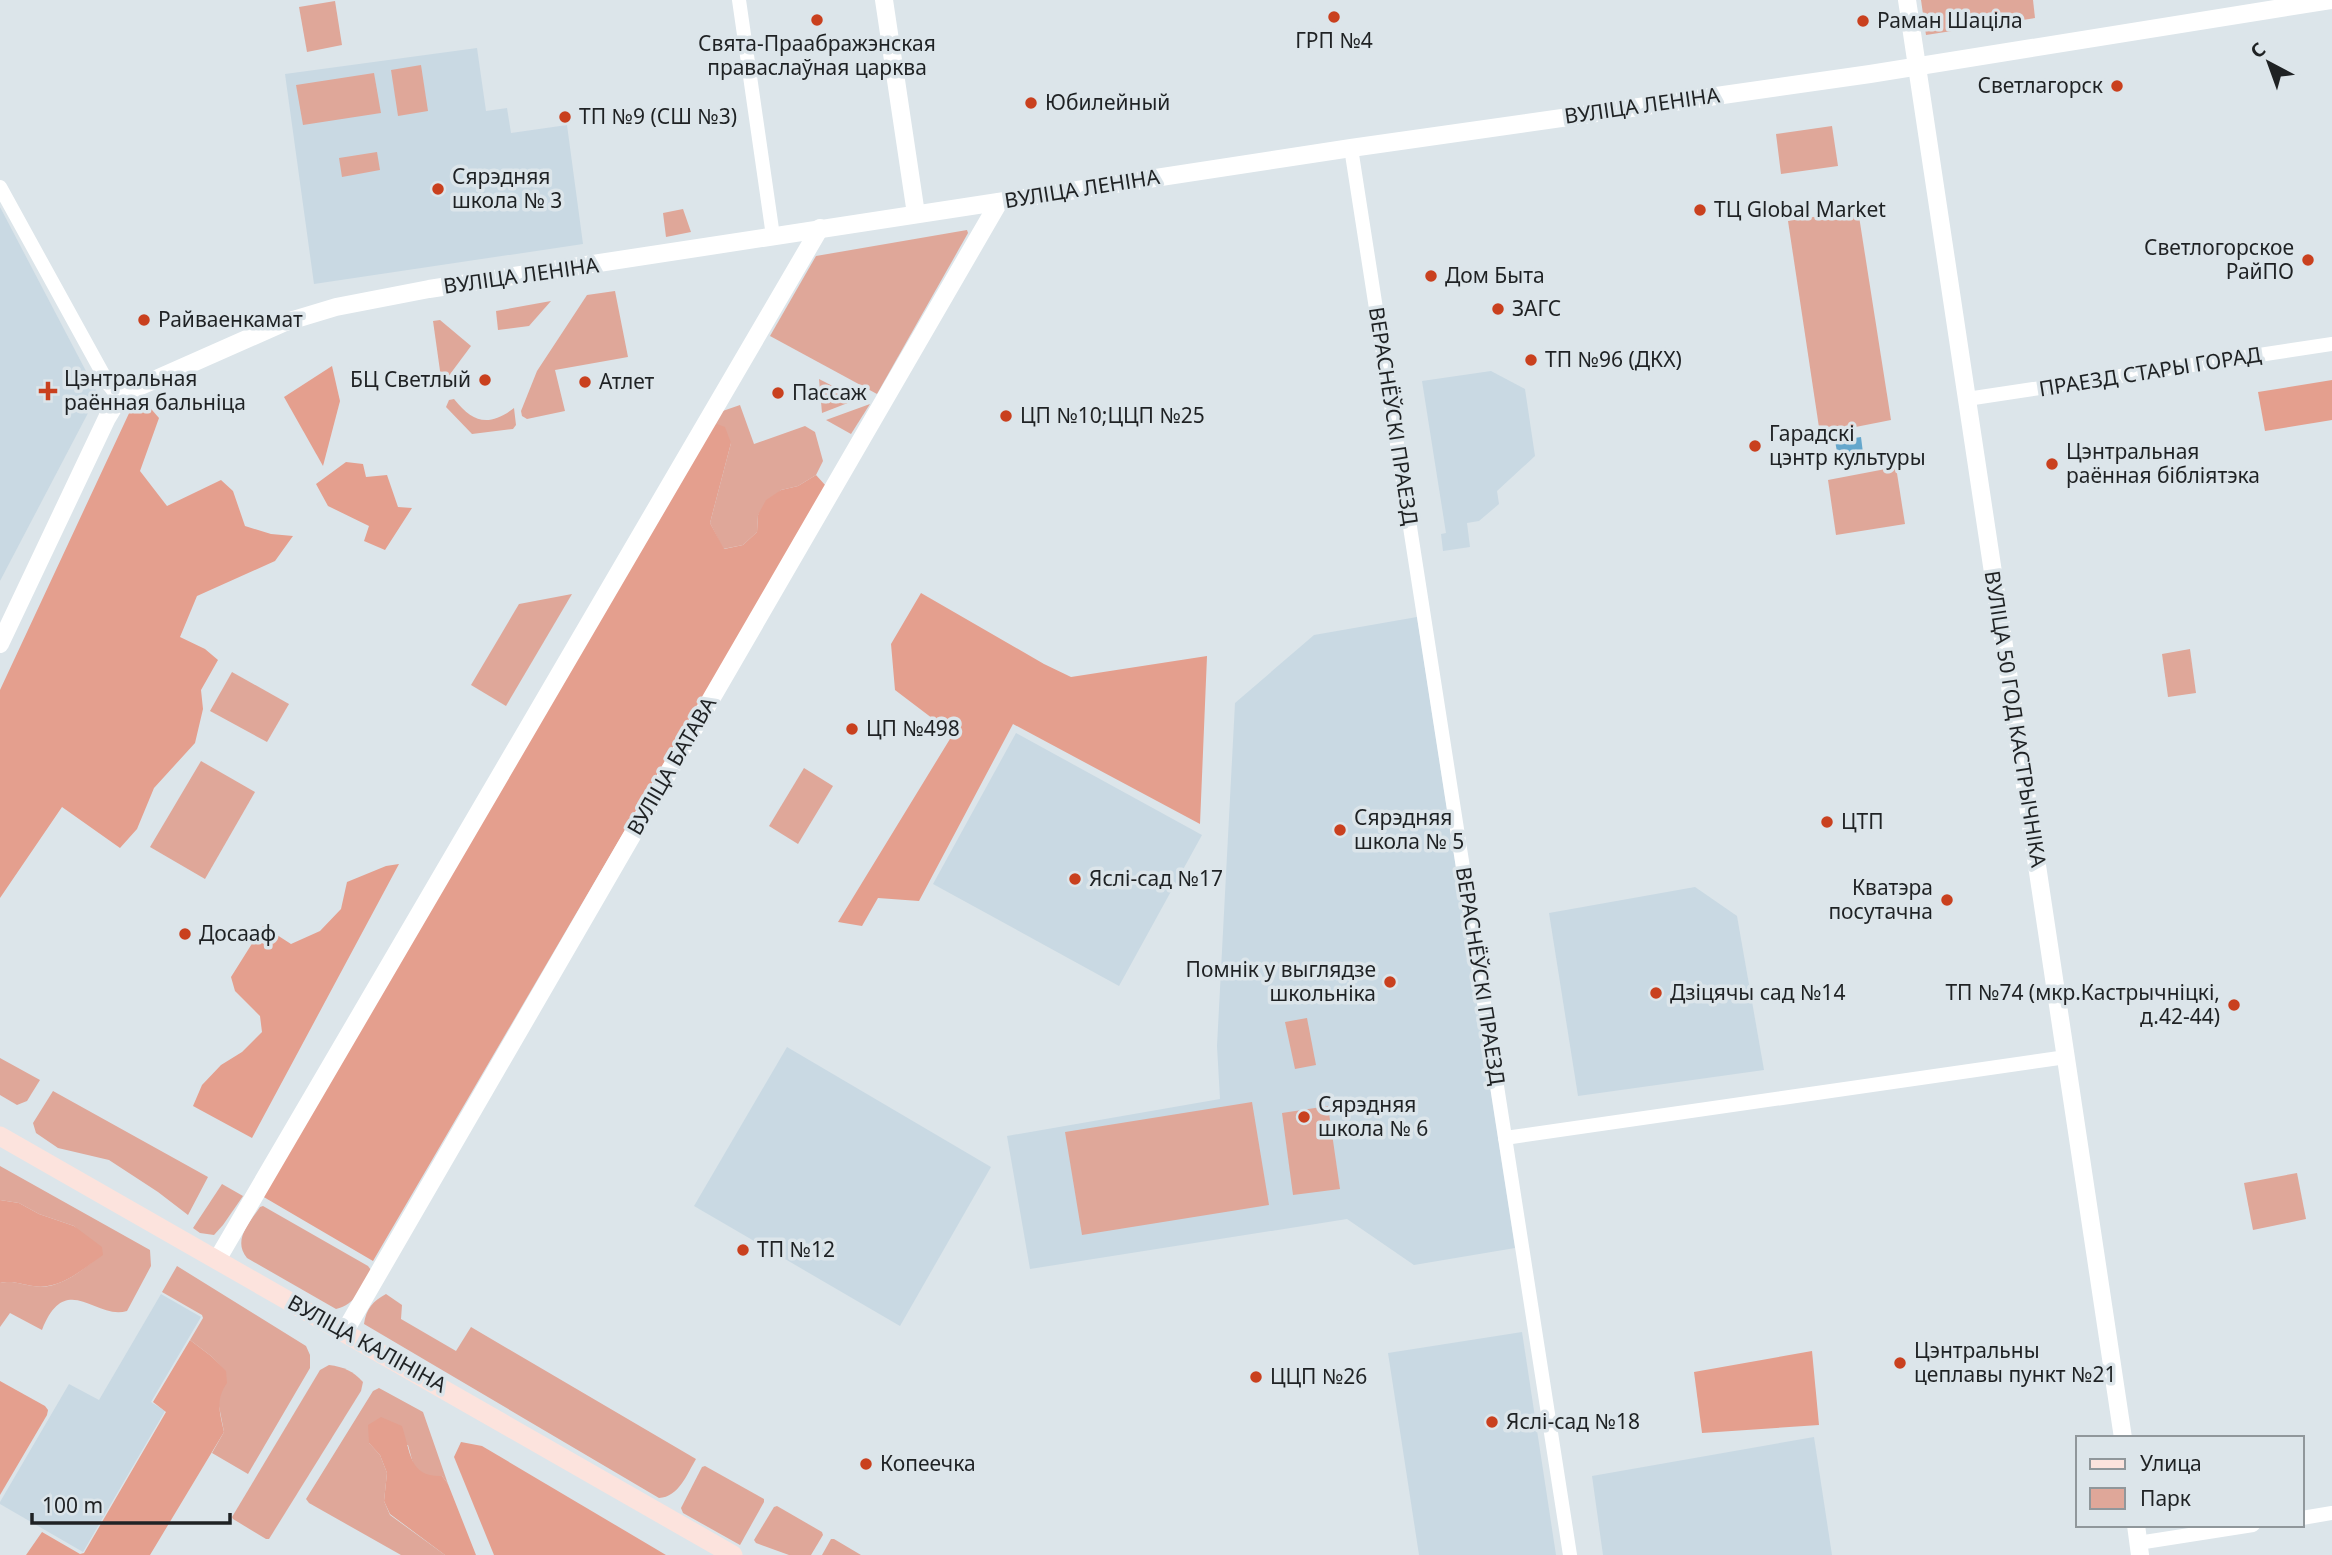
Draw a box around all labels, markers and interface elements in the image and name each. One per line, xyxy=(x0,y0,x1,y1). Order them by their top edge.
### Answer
place label: Раман Шаціла xyxy=(1877,6,2023,34)
marker: ГРП №4 xyxy=(1326,9,1342,25)
marker: Свята-Праабражэнская праваслаўная царква xyxy=(809,12,825,28)
marker: Раман Шаціла xyxy=(1855,13,1871,29)
place label: ГРП №4 xyxy=(1295,26,1373,54)
north arrow xyxy=(2234,28,2304,98)
place label: Свята-Праабражэнская праваслаўная царква xyxy=(698,29,936,81)
text: С xyxy=(2245,36,2271,64)
place label: Светлагорск xyxy=(1977,71,2103,99)
marker: Светлагорск xyxy=(2109,78,2125,94)
street label: ВУЛІЦА ЛЕНІНА xyxy=(1562,80,1722,130)
place label: Юбилейный xyxy=(1045,88,1170,116)
marker: Юбилейный xyxy=(1023,95,1039,111)
place label: ТП №9 (СШ №3) xyxy=(579,102,737,130)
marker: ТП №9 (СШ №3) xyxy=(557,109,573,125)
place label: Сярэдняя школа № 3 xyxy=(452,162,562,214)
street label: ВУЛІЦА ЛЕНІНА xyxy=(1002,162,1162,214)
marker: Сярэдняя школа № 3 xyxy=(430,181,446,197)
place label: ТЦ Global Market xyxy=(1714,195,1886,223)
marker: ТЦ Global Market xyxy=(1692,202,1708,218)
place label: Светлогорское РайПО xyxy=(2144,233,2294,285)
street label: ВУЛІЦА ЛЕНІНА xyxy=(441,250,601,300)
marker: Светлогорское РайПО xyxy=(2300,252,2316,268)
place label: Дом Быта xyxy=(1445,261,1545,289)
marker: Дом Быта xyxy=(1423,268,1439,284)
place label: ЗАГС xyxy=(1512,294,1561,322)
marker: ЗАГС xyxy=(1490,301,1506,317)
place label: Райваенкамат xyxy=(158,305,303,333)
street label: ВЕРАСНЁЎСКІ ПРАЕЗД xyxy=(1363,305,1425,528)
marker: Райваенкамат xyxy=(136,312,152,328)
street label: ПРАЕЗД СТАРЫ ГОРАД xyxy=(2037,340,2264,402)
place label: ТП №96 (ДКХ) xyxy=(1545,345,1682,373)
marker: ТП №96 (ДКХ) xyxy=(1523,352,1539,368)
place label: Цэнтральная раённая бальніца xyxy=(64,364,246,416)
place label: БЦ Светлый xyxy=(350,365,471,393)
place label: Атлет xyxy=(599,367,655,395)
marker: БЦ Светлый xyxy=(477,372,493,388)
marker: Атлет xyxy=(577,374,593,390)
place label: Пассаж xyxy=(792,378,867,406)
marker: Цэнтральная раённая бальніца xyxy=(38,381,58,401)
marker: Пассаж xyxy=(770,385,786,401)
place label: ЦП №10;ЦЦП №25 xyxy=(1020,401,1205,429)
marker: ЦП №10;ЦЦП №25 xyxy=(998,408,1014,424)
place label: Гарадскі цэнтр культуры xyxy=(1769,419,1926,471)
place label: Цэнтральная раённая бібліятэка xyxy=(2066,437,2260,489)
marker: Гарадскі цэнтр культуры xyxy=(1747,438,1763,454)
marker: Цэнтральная раённая бібліятэка xyxy=(2044,456,2060,472)
street label: ВУЛІЦА 50 ГОД КАСТРЫЧНІКА xyxy=(1979,569,2053,870)
street label: ВУЛІЦА БАТАВА xyxy=(620,691,722,840)
place label: ЦП №498 xyxy=(866,714,960,742)
marker: ЦП №498 xyxy=(844,721,860,737)
place label: Сярэдняя школа № 5 xyxy=(1354,803,1464,855)
place label: ЦТП xyxy=(1841,807,1884,835)
marker: ЦТП xyxy=(1819,814,1835,830)
marker: Сярэдняя школа № 5 xyxy=(1332,822,1348,838)
place label: Яслі-сад №17 xyxy=(1089,864,1223,892)
street label: ВЕРАСНЁЎСКІ ПРАЕЗД xyxy=(1450,865,1512,1088)
marker: Яслі-сад №17 xyxy=(1067,871,1083,887)
place label: Кватэра посутачна xyxy=(1828,873,1933,925)
marker: Кватэра посутачна xyxy=(1939,892,1955,908)
place label: Досааф xyxy=(199,919,276,947)
marker: Досааф xyxy=(177,926,193,942)
place label: Помнік у выглядзе школьніка xyxy=(1186,955,1376,1007)
marker: Помнік у выглядзе школьніка xyxy=(1382,974,1398,990)
place label: Дзіцячы сад №14 xyxy=(1670,978,1845,1006)
place label: ТП №74 (мкр.Кастрычніцкі, д.42-44) xyxy=(1945,978,2220,1030)
marker: Дзіцячы сад №14 xyxy=(1648,985,1664,1001)
marker: ТП №74 (мкр.Кастрычніцкі, д.42-44) xyxy=(2226,997,2242,1013)
place label: Сярэдняя школа № 6 xyxy=(1318,1090,1428,1142)
marker: Сярэдняя школа № 6 xyxy=(1296,1109,1312,1125)
place label: ТП №12 xyxy=(757,1235,835,1263)
marker: ТП №12 xyxy=(735,1242,751,1258)
street label: ВУЛІЦА КАЛІНІНА xyxy=(283,1288,452,1399)
place label: Цэнтральны цеплавы пункт №21 xyxy=(1914,1336,2117,1388)
marker: Цэнтральны цеплавы пункт №21 xyxy=(1892,1355,1908,1371)
place label: ЦЦП №26 xyxy=(1270,1362,1367,1390)
marker: ЦЦП №26 xyxy=(1248,1369,1264,1385)
place label: Яслі-сад №18 xyxy=(1506,1407,1640,1435)
marker: Яслі-сад №18 xyxy=(1484,1414,1500,1430)
legend xyxy=(2076,1436,2304,1527)
place label: Копеечка xyxy=(880,1449,976,1477)
text: Улица xyxy=(2140,1449,2202,1477)
marker: Копеечка xyxy=(858,1456,874,1472)
scale bar xyxy=(32,1482,229,1526)
text: Парк xyxy=(2140,1484,2191,1512)
text: 100 m xyxy=(42,1491,103,1519)

